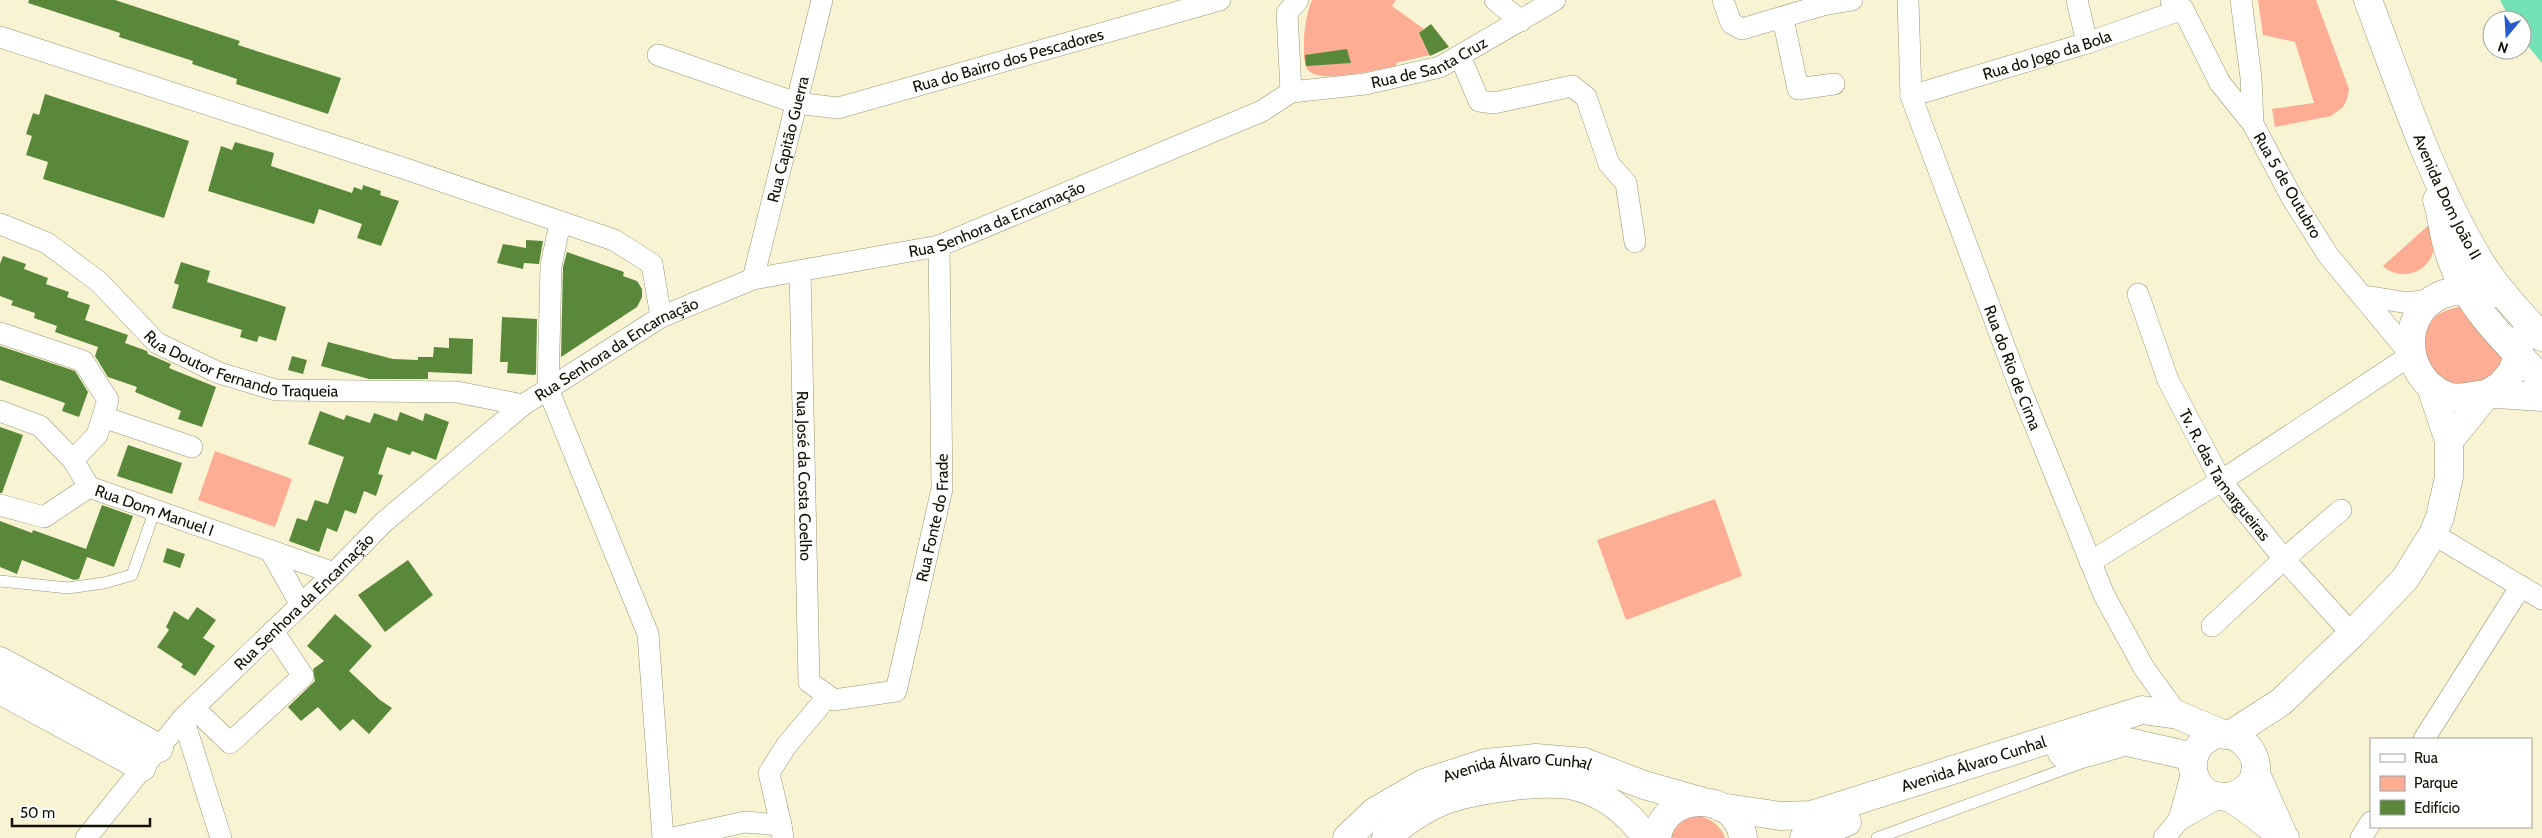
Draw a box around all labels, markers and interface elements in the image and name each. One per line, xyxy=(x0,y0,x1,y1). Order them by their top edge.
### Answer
north arrow xyxy=(2482,10,2532,60)
street label: Rua do Bairro dos Pescadores xyxy=(910,24,1106,96)
street label: Rua do Jogo da Bola xyxy=(1980,26,2114,84)
street label: Rua de Santa Cruz xyxy=(1369,32,1491,92)
text: N xyxy=(2495,37,2510,57)
street label: Rua Capitão Guerra xyxy=(763,74,813,204)
street label: Rua 5 de Outubro xyxy=(2250,129,2326,242)
street label: Avenida Dom João II xyxy=(2409,131,2485,263)
street label: Rua Senhora da Encarnação xyxy=(907,177,1088,261)
street label: Rua Senhora da Encarnação xyxy=(531,294,701,405)
street label: Rua do Rio de Cima xyxy=(1980,303,2045,433)
street label: Rua Doutor Fernando Traqueia xyxy=(140,326,339,401)
street label: Rua José da Costa Coelho xyxy=(793,391,815,561)
street label: Tv. R. das Tamargueiras xyxy=(2175,406,2275,545)
street label: Rua Fonte do Frade xyxy=(912,453,952,584)
street label: Rua Dom Manuel I xyxy=(92,481,216,540)
street label: Rua Senhora da Encarnação xyxy=(230,529,378,674)
street label: Avenida Álvaro Cunhal xyxy=(1899,732,2049,796)
legend xyxy=(2370,738,2532,828)
street label: Avenida Álvaro Cunhal xyxy=(1440,749,1595,786)
text: Rua xyxy=(2414,749,2439,767)
text: Parque xyxy=(2414,774,2458,792)
scale bar xyxy=(12,796,150,828)
text: Edifício xyxy=(2414,799,2460,817)
text: 50 m xyxy=(20,804,55,822)

